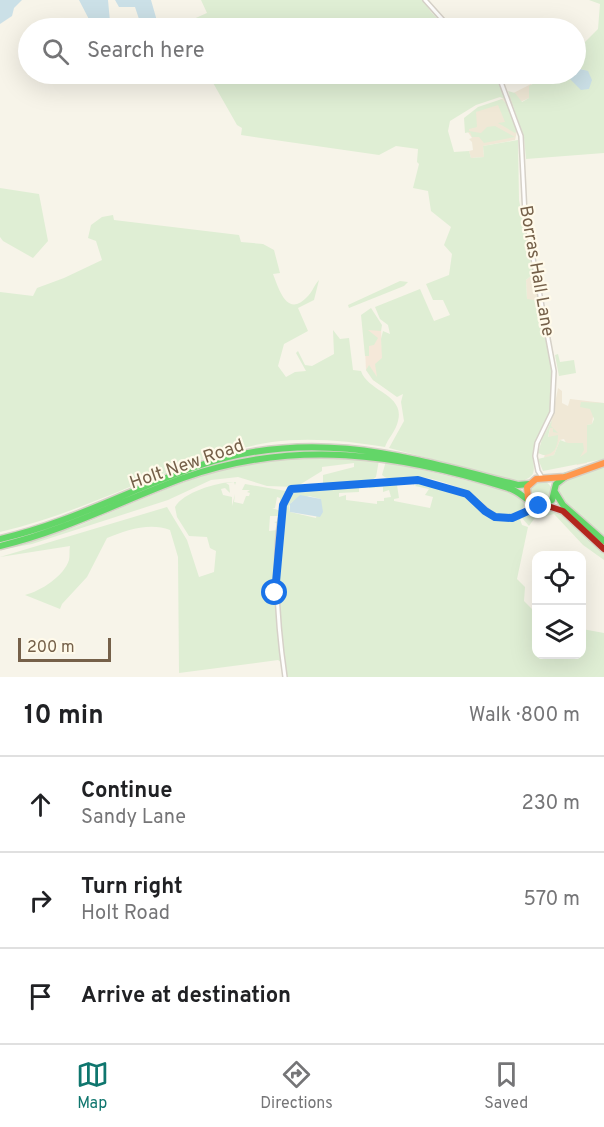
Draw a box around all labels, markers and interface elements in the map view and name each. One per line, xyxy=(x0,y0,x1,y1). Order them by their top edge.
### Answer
search box xyxy=(18,18,586,84)
icon: search xyxy=(39,35,72,68)
text: Search here xyxy=(87,38,205,65)
street label: Borras Hall Lane xyxy=(513,204,559,338)
street label: Holt New Road xyxy=(127,435,247,495)
route end xyxy=(525,492,551,518)
map controls xyxy=(532,551,586,659)
button: locate xyxy=(532,551,586,605)
route start xyxy=(261,579,287,605)
button: layers xyxy=(532,605,586,659)
scale bar xyxy=(18,635,111,662)
text: 200 m xyxy=(27,638,75,658)
text: 10 min xyxy=(24,700,104,733)
text: Walk · 800 m xyxy=(469,703,580,729)
text: Continue xyxy=(81,778,172,805)
icon: ahead xyxy=(24,788,57,821)
text: 230 m xyxy=(521,791,580,817)
text: Sandy Lane xyxy=(81,805,186,831)
text: Turn right xyxy=(81,874,183,901)
icon: right xyxy=(24,884,57,917)
text: 570 m xyxy=(523,887,580,913)
text: Holt Road xyxy=(81,901,170,927)
icon: arrive xyxy=(24,980,57,1013)
text: Arrive at destination xyxy=(81,983,291,1010)
tab: Map xyxy=(76,1058,109,1114)
tab: Directions xyxy=(260,1058,333,1114)
tab: Saved xyxy=(484,1058,528,1114)

